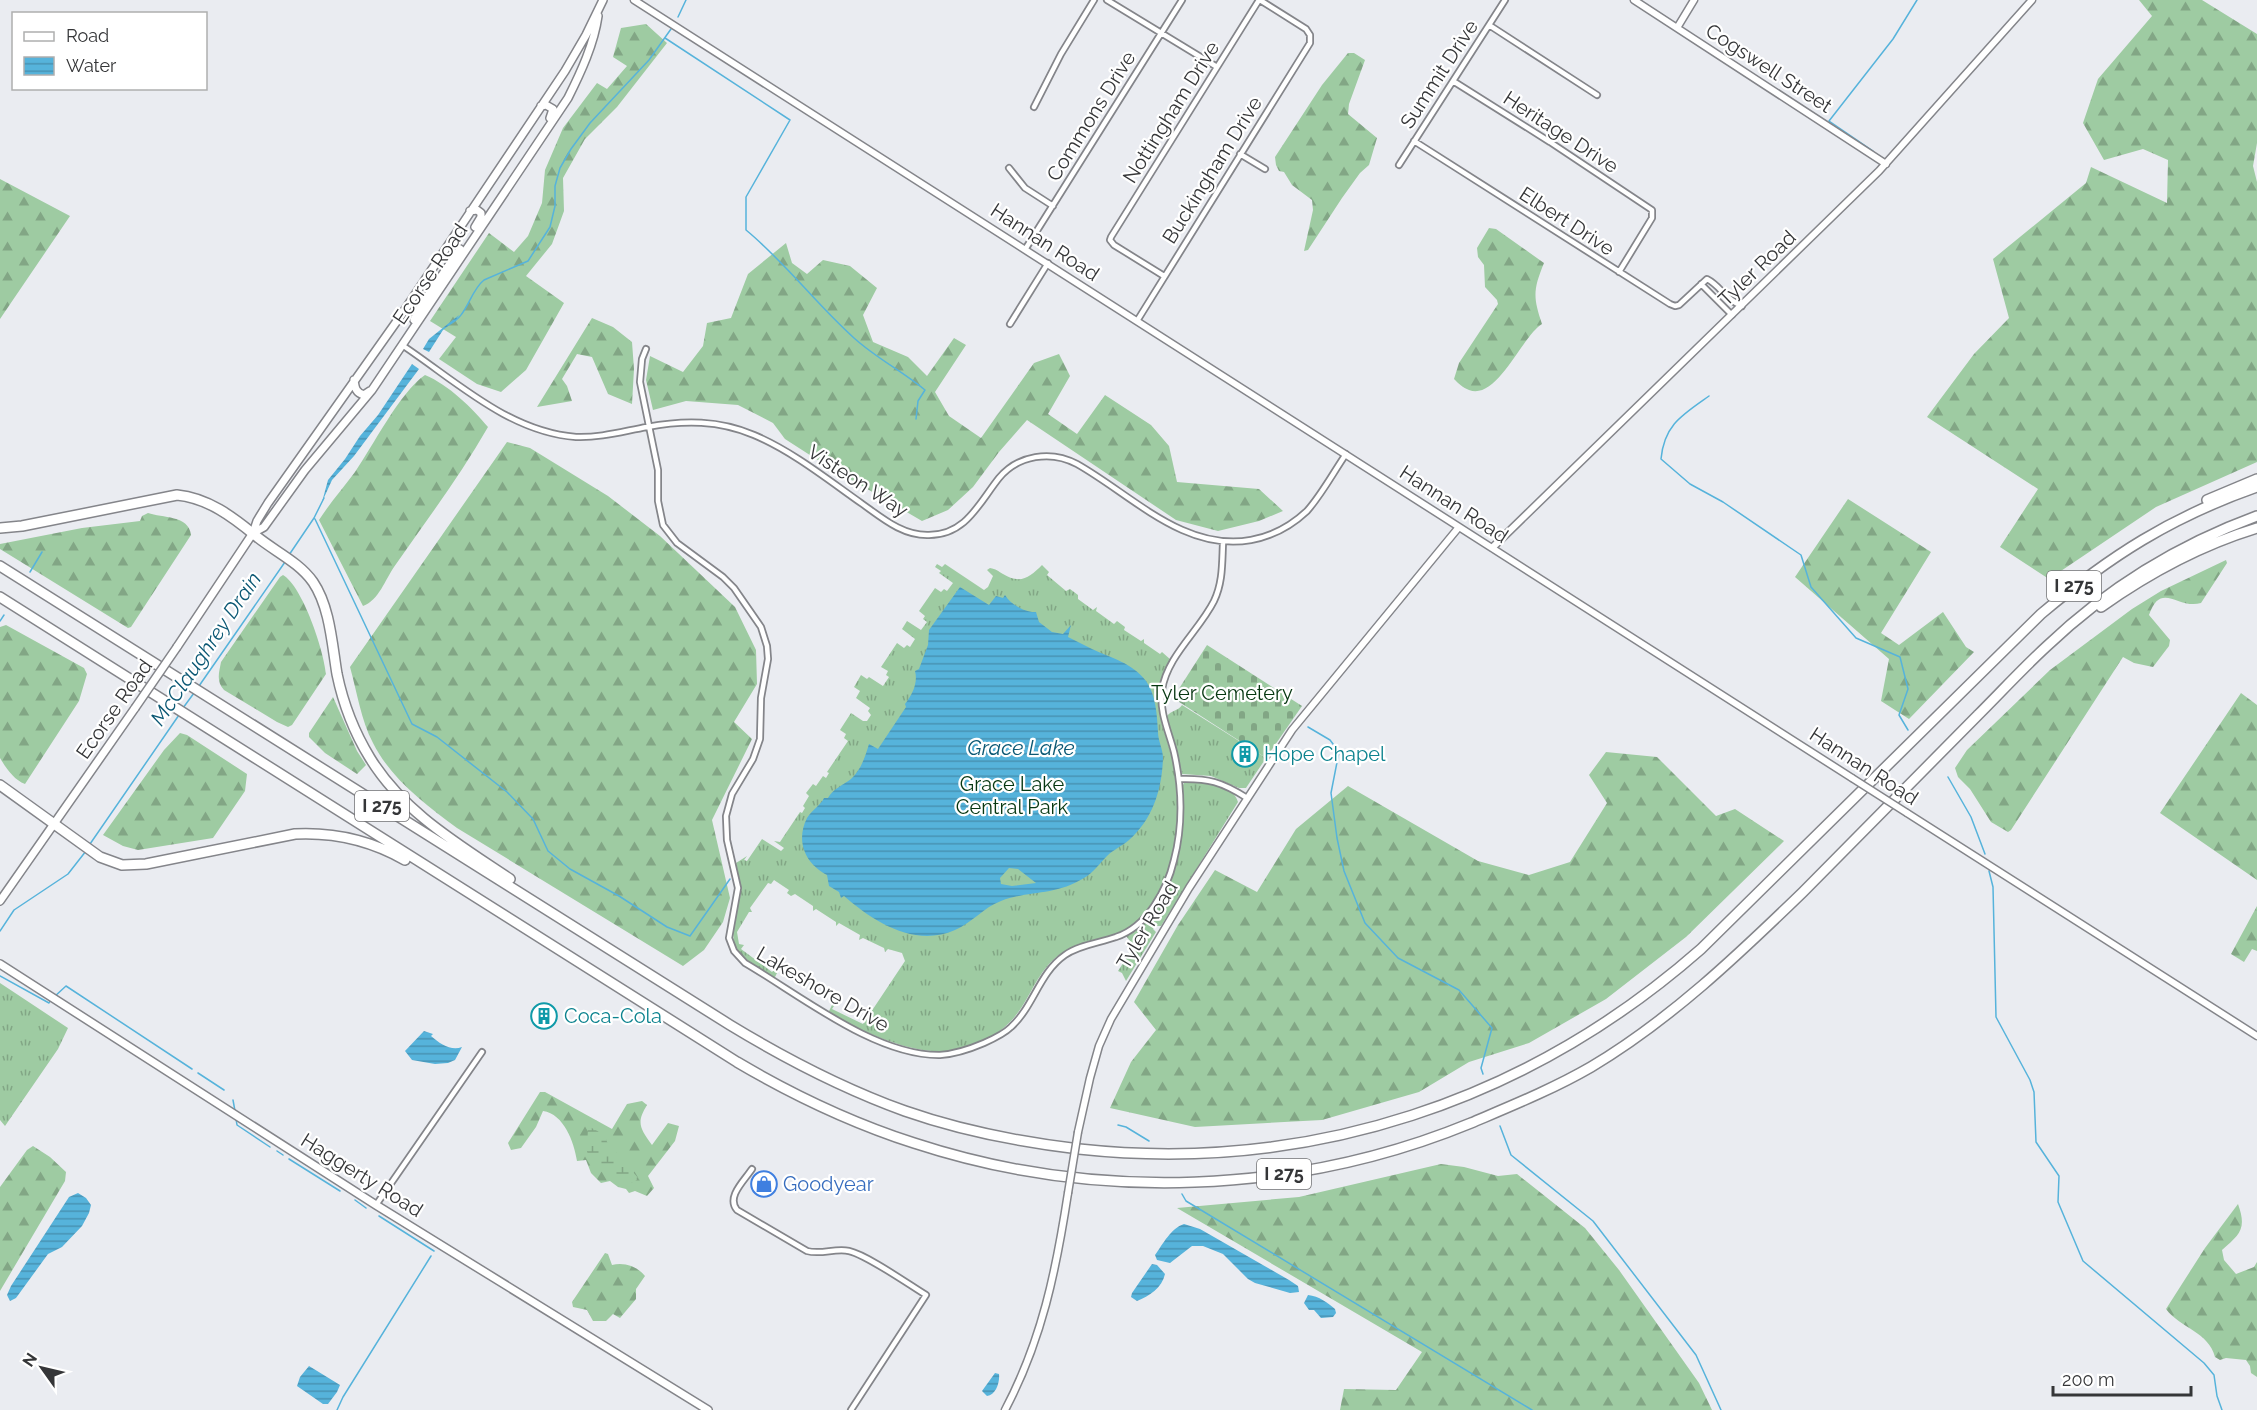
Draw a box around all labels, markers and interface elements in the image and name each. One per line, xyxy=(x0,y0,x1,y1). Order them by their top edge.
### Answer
legend xyxy=(12,12,207,90)
street label: Summit Drive xyxy=(1395,15,1483,133)
street label: Cogswell Street xyxy=(1701,18,1837,118)
text: Road xyxy=(66,25,109,46)
street label: Nottingham Drive xyxy=(1118,36,1224,187)
street label: Commons Drive xyxy=(1041,46,1141,185)
text: Water xyxy=(66,55,117,76)
street label: Heritage Drive xyxy=(1499,86,1623,178)
street label: Buckingham Drive xyxy=(1157,92,1267,248)
street label: Elbert Drive xyxy=(1515,181,1619,261)
street label: Hannan Road xyxy=(986,198,1104,286)
street label: Ecorse Road xyxy=(388,219,472,329)
street label: Tyler Road xyxy=(1713,225,1801,311)
street label: Visteon Way xyxy=(803,440,913,522)
street label: Hannan Road xyxy=(1395,460,1513,548)
water label: McClaughrey Drain xyxy=(145,567,266,730)
road number: I 275 xyxy=(2047,571,2101,601)
street label: Ecorse Road xyxy=(71,655,157,763)
park label: Tyler Cemetery xyxy=(1151,681,1293,705)
street label: Hannan Road xyxy=(1805,722,1923,810)
water label: Grace Lake xyxy=(967,735,1075,760)
building icon: Hope Chapel xyxy=(1230,739,1260,769)
place label: Hope Chapel xyxy=(1264,742,1386,766)
park label: Grace Lake Central Park xyxy=(956,772,1069,819)
road number: I 275 xyxy=(355,791,409,821)
street label: Tyler Road xyxy=(1111,877,1183,973)
street label: Lakeshore Drive xyxy=(753,941,894,1037)
building icon: Coca-Cola xyxy=(529,1001,559,1031)
place label: Coca-Cola xyxy=(564,1004,662,1028)
street label: Haggerty Road xyxy=(297,1128,427,1222)
road number: I 275 xyxy=(1257,1159,1311,1189)
shop icon: Goodyear xyxy=(749,1169,779,1199)
place label: Goodyear xyxy=(783,1172,874,1196)
north arrow xyxy=(12,1338,72,1398)
text: N xyxy=(19,1350,41,1370)
scale bar xyxy=(2053,1359,2191,1397)
text: 200 m xyxy=(2062,1369,2115,1390)

